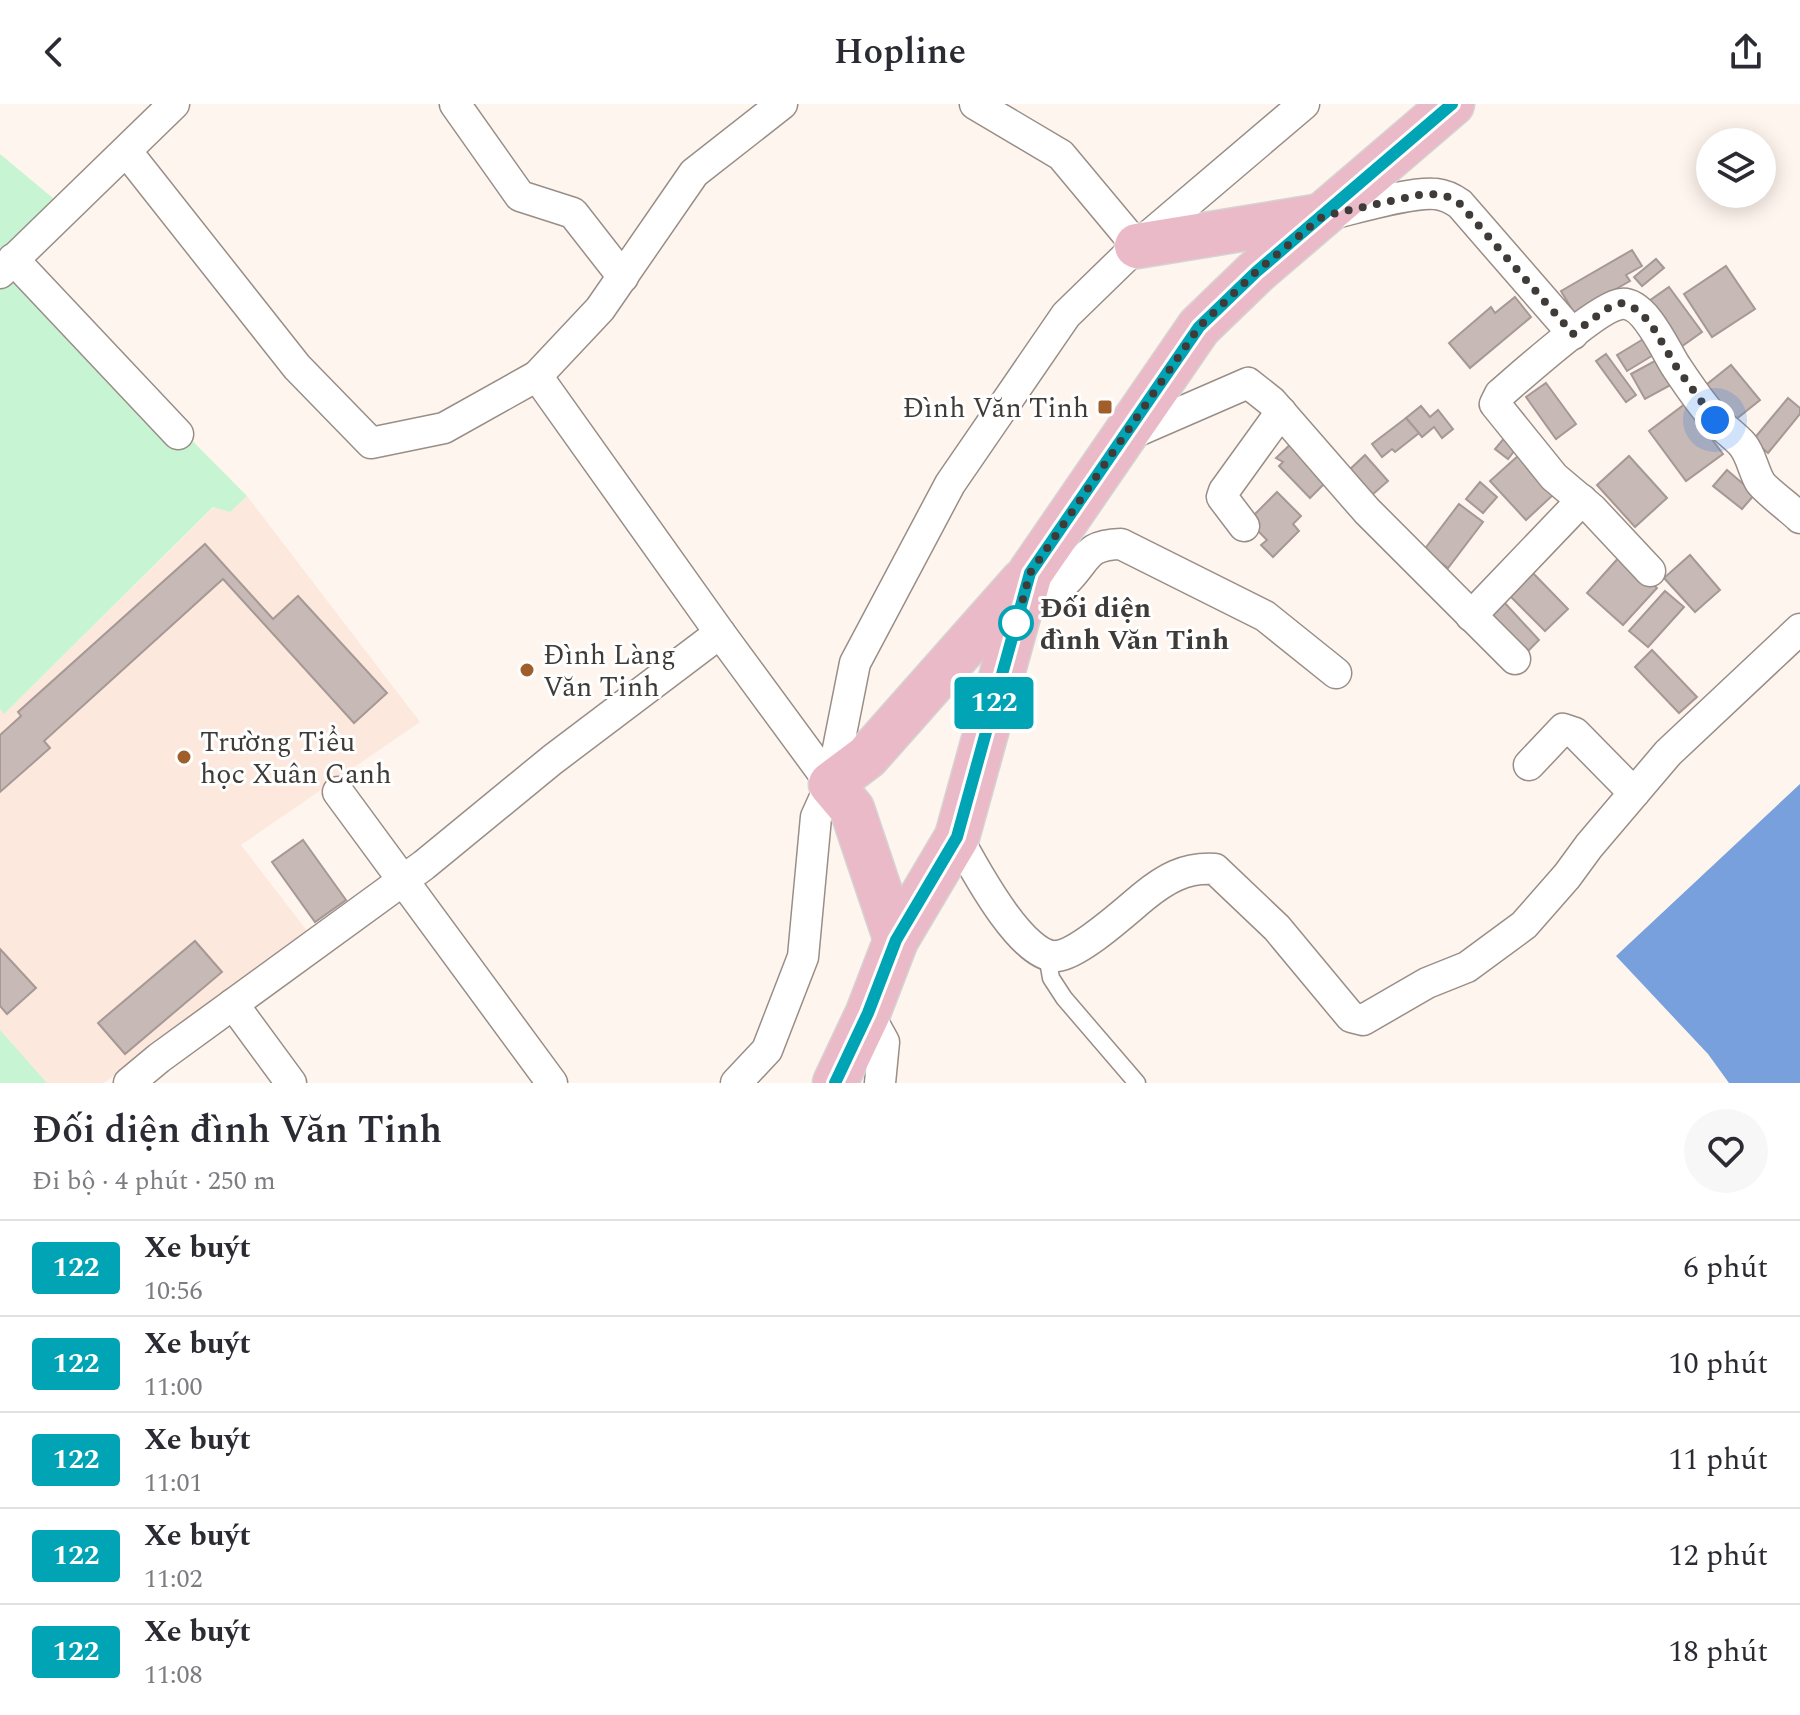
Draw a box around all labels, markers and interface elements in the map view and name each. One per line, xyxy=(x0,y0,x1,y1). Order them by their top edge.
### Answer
text: Hopline xyxy=(834,25,966,80)
icon: back xyxy=(32,30,76,74)
icon: share xyxy=(1724,30,1768,74)
map controls xyxy=(1696,128,1776,208)
button: layers xyxy=(1696,128,1776,208)
place label: Đình Văn Tinh xyxy=(902,387,1089,430)
marker: Đình Văn Tinh xyxy=(1096,398,1114,416)
your location xyxy=(1695,400,1735,440)
place label: Đối diện đình Văn Tinh xyxy=(1040,587,1229,662)
marker: Đối diện đình Văn Tinh xyxy=(999,606,1033,640)
place label: Đình Làng Văn Tinh xyxy=(543,634,676,709)
marker: Đình Làng Văn Tinh xyxy=(518,661,536,679)
line badge: 122 xyxy=(948,677,1040,729)
text: 122 xyxy=(970,681,1018,724)
place label: Trường Tiểu học Xuân Canh xyxy=(200,721,391,796)
marker: Trường Tiểu học Xuân Canh xyxy=(175,748,193,766)
text: Đối diện đình Văn Tinh xyxy=(32,1102,442,1160)
button: heart xyxy=(1684,1109,1768,1193)
text: Đi bộ · 4 phút · 250 m xyxy=(32,1161,276,1201)
text: Xe buýt xyxy=(144,1225,251,1271)
text: 6 phút xyxy=(1684,1245,1768,1291)
text: 122 xyxy=(52,1246,100,1289)
text: 10:56 xyxy=(144,1271,203,1311)
text: Xe buýt xyxy=(144,1321,251,1367)
text: 10 phút xyxy=(1669,1341,1768,1387)
text: 122 xyxy=(52,1342,100,1385)
text: 11:00 xyxy=(144,1367,203,1407)
text: Xe buýt xyxy=(144,1417,251,1463)
text: 11 phút xyxy=(1669,1437,1768,1483)
text: 122 xyxy=(52,1438,100,1481)
text: 11:01 xyxy=(144,1463,203,1503)
text: Xe buýt xyxy=(144,1513,251,1559)
text: 12 phút xyxy=(1669,1533,1768,1579)
text: 122 xyxy=(52,1534,100,1577)
text: 11:02 xyxy=(144,1559,203,1599)
text: Xe buýt xyxy=(144,1609,251,1655)
text: 18 phút xyxy=(1669,1629,1768,1675)
text: 122 xyxy=(52,1630,100,1673)
text: 11:08 xyxy=(144,1655,203,1695)

